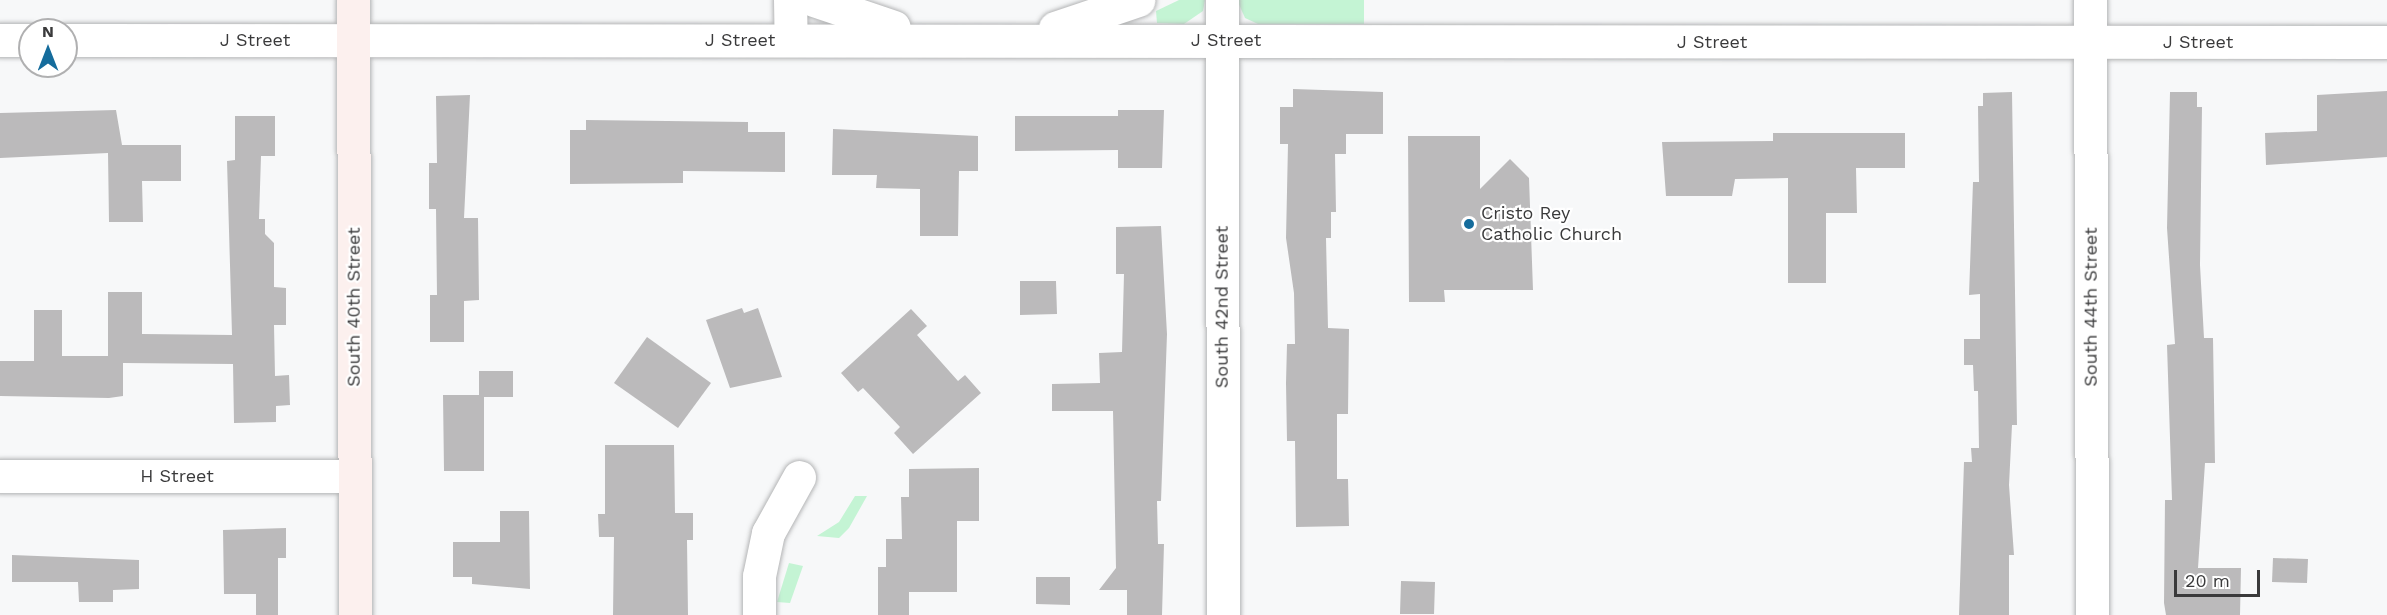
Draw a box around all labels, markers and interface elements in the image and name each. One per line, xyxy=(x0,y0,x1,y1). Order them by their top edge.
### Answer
north arrow xyxy=(18,18,78,78)
text: N xyxy=(42,22,54,41)
street label: J Street xyxy=(220,29,290,51)
street label: J Street xyxy=(705,29,775,51)
street label: J Street xyxy=(1191,29,1261,51)
street label: J Street xyxy=(1677,31,1747,53)
street label: J Street xyxy=(2163,31,2233,53)
place label: Cristo Rey Catholic Church xyxy=(1481,203,1622,246)
marker: Cristo Rey Catholic Church xyxy=(1462,217,1476,231)
street label: South 42nd Street xyxy=(1211,226,1233,388)
street label: South 40th Street xyxy=(343,227,365,387)
street label: South 44th Street xyxy=(2080,227,2102,387)
street label: H Street xyxy=(140,465,214,487)
scale bar xyxy=(2177,558,2262,596)
text: 20 m xyxy=(2185,570,2230,591)

